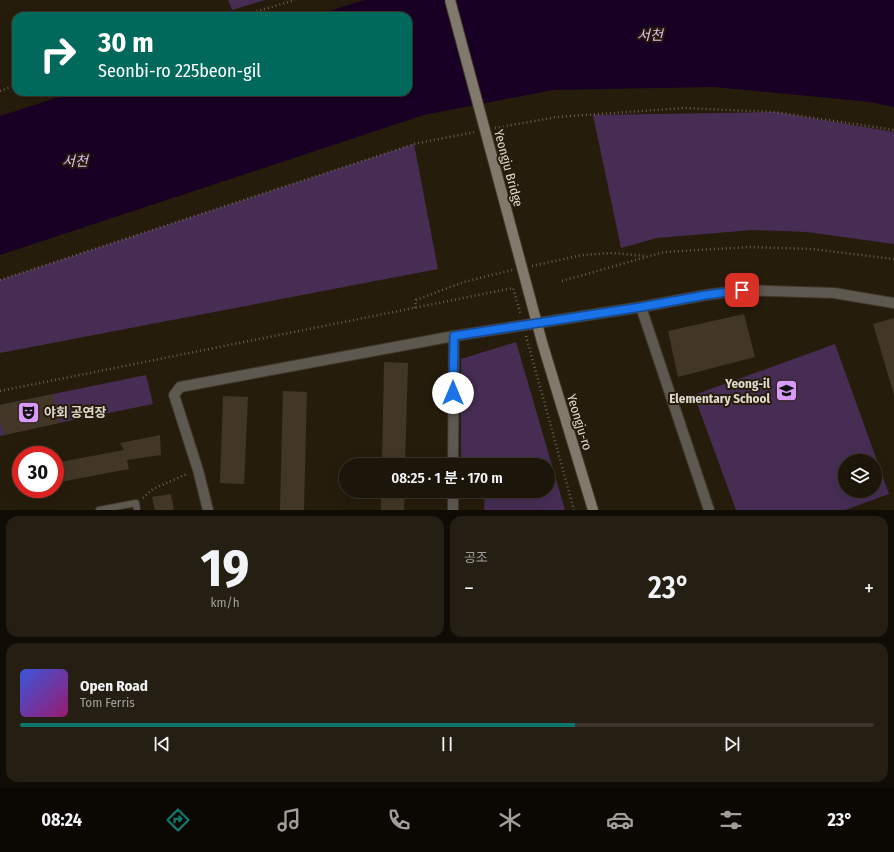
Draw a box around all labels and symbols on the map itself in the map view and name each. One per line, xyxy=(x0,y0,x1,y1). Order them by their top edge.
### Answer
water label: 서천 xyxy=(637,27,664,44)
street label: Yeongju Bridge xyxy=(491,128,526,208)
water label: 서천 xyxy=(62,153,89,170)
pin xyxy=(725,273,759,307)
position arrow xyxy=(432,372,474,414)
place label: Yeong-il Elementary School xyxy=(669,376,770,406)
school or university icon: Yeong-il Elementary School xyxy=(773,377,799,403)
street label: Yeongju-ro xyxy=(564,392,595,452)
theatre icon: 야회 공연장 xyxy=(15,399,41,425)
place label: 야회 공연장 xyxy=(44,405,107,420)
speed limit sign: 30 xyxy=(12,446,64,498)

